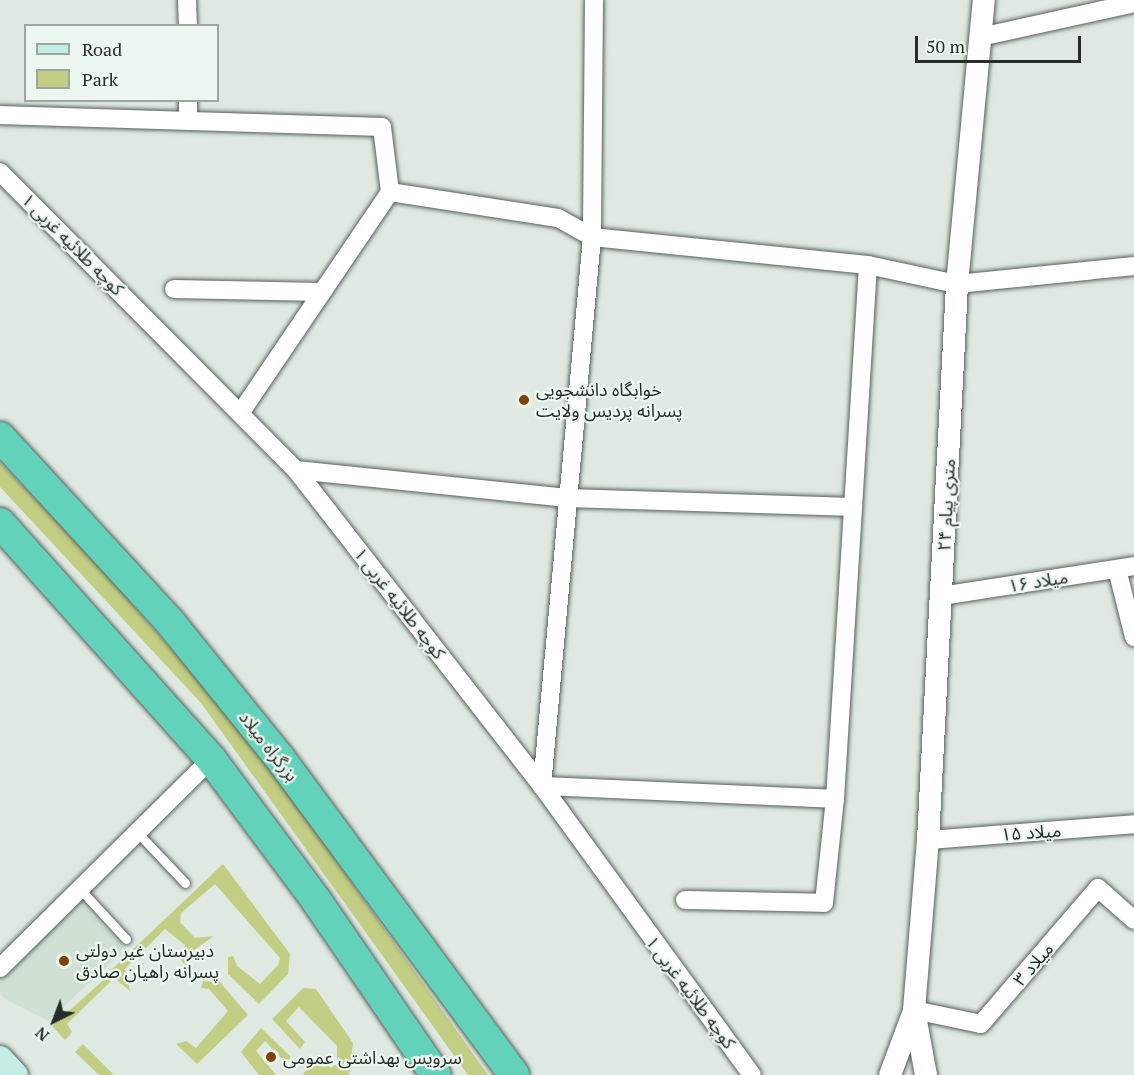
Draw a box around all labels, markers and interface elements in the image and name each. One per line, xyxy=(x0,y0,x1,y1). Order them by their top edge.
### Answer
legend xyxy=(24,24,219,102)
scale bar xyxy=(918,24,1084,62)
text: 50 m xyxy=(926,34,965,58)
text: Road xyxy=(82,37,122,61)
text: Park xyxy=(82,67,118,91)
street label: کوچه طلائیه غربی ۱ xyxy=(17,188,129,300)
place label: خوابگاه دانشجویی پسرانه پردیس ولایت xyxy=(536,379,682,422)
marker: خوابگاه دانشجویی پسرانه پردیس ولایت xyxy=(517,393,531,407)
street label: ۲۴ متری پیام xyxy=(933,458,959,552)
street label: کوچه طلائیه غربی ۱ xyxy=(350,543,450,663)
street label: میلاد ۱۶ xyxy=(1006,566,1070,596)
street label: بزرگراه میلاد xyxy=(235,706,303,786)
street label: میلاد ۱۵ xyxy=(1000,819,1062,845)
street label: کوچه طلائیه غربی ۱ xyxy=(642,931,740,1053)
street label: میلاد ۳ xyxy=(1008,938,1058,990)
place label: دبیرستان غیر دولتی پسرانه راهیان صادق xyxy=(76,940,219,982)
marker: دبیرستان غیر دولتی پسرانه راهیان صادق xyxy=(57,954,71,968)
north arrow xyxy=(24,991,84,1051)
text: N xyxy=(30,1022,54,1047)
place label: سرویس بهداشتی عمومی xyxy=(283,1046,462,1068)
marker: سرویس بهداشتی عمومی xyxy=(264,1050,278,1064)

